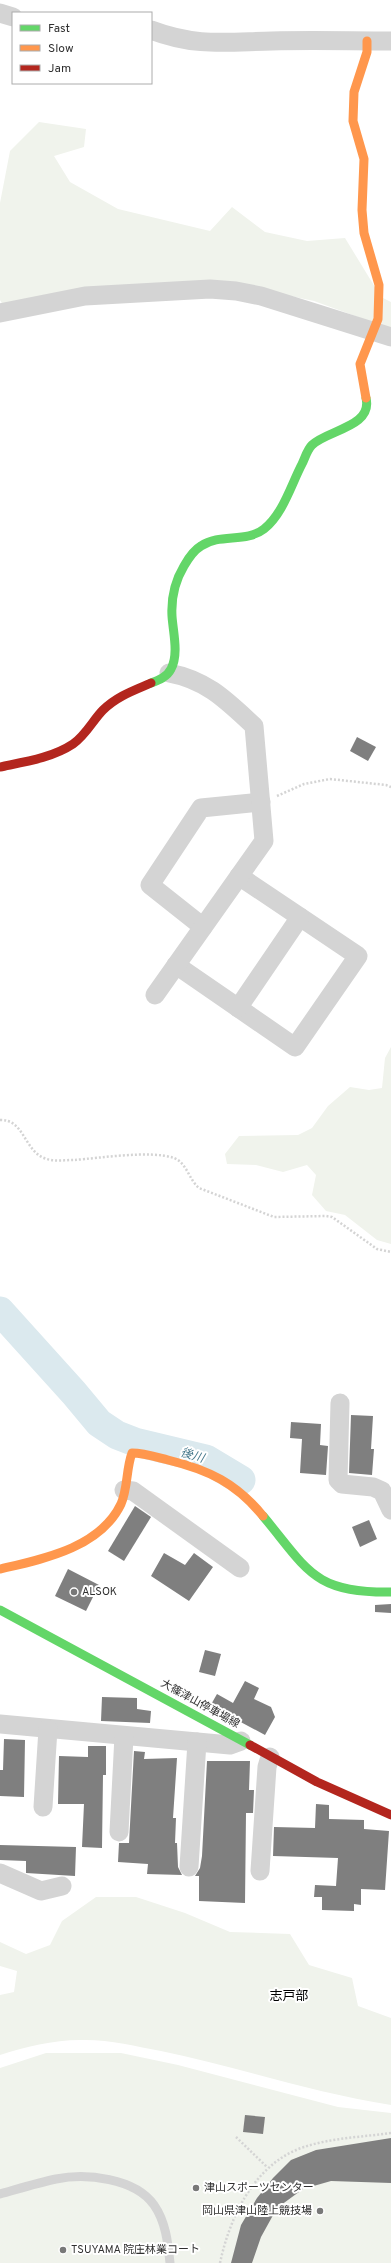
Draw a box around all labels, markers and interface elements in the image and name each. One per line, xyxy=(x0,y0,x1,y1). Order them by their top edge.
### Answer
legend xyxy=(12,12,152,84)
text: Fast xyxy=(48,21,70,37)
text: Slow xyxy=(48,41,74,57)
text: Jam xyxy=(48,61,71,77)
water label: 後川 xyxy=(178,1445,208,1468)
place label: ALSOK xyxy=(82,1585,117,1599)
marker: ALSOK xyxy=(69,1587,79,1597)
street label: 大篠津山停車場線 xyxy=(158,1677,242,1731)
district label: 志戸部 xyxy=(269,1989,309,2005)
place label: 津山スポーツセンター xyxy=(204,2181,314,2195)
marker: 津山スポーツセンター xyxy=(191,2183,201,2193)
place label: 岡山県津山陸上競技場 xyxy=(202,2204,312,2218)
marker: 岡山県津山陸上競技場 xyxy=(315,2206,325,2216)
place label: TSUYAMA 院庄林業コート xyxy=(71,2243,200,2257)
marker: TSUYAMA 院庄林業コート xyxy=(58,2245,68,2255)

